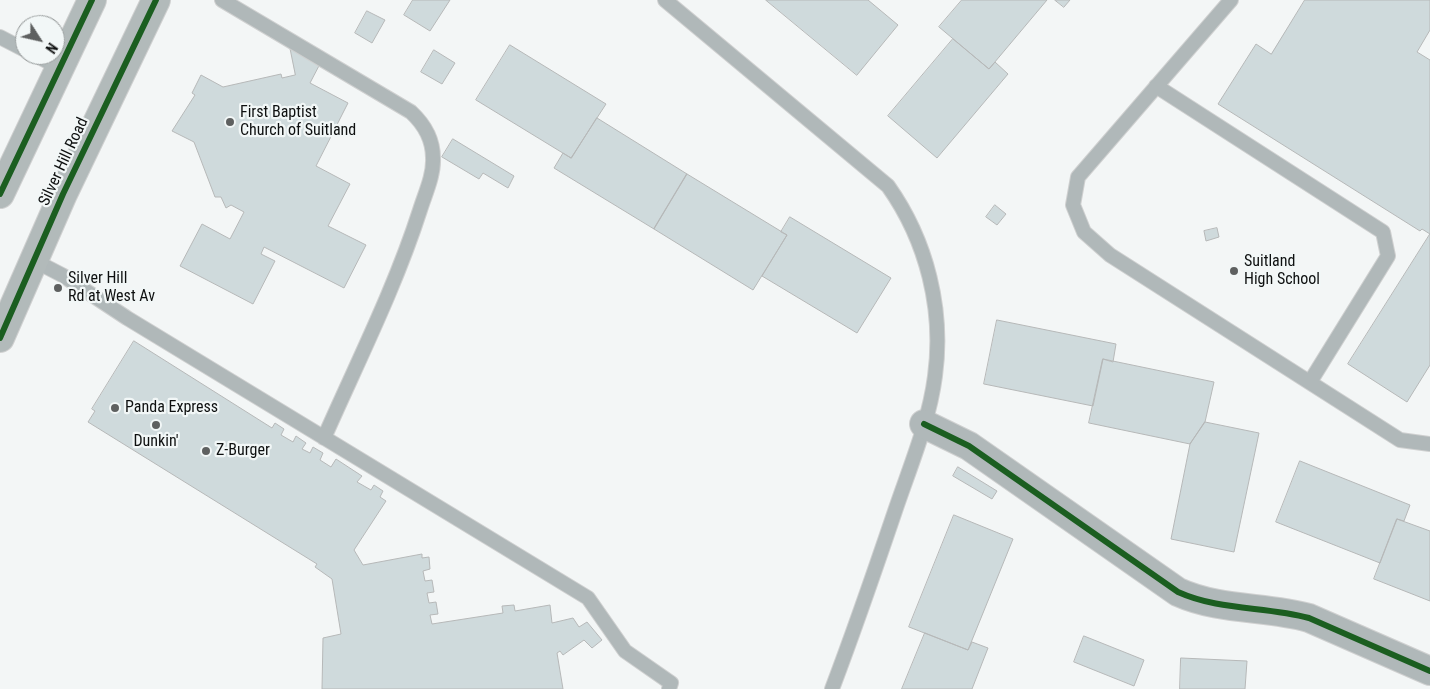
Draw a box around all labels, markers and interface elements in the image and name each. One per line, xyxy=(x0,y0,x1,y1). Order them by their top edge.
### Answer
north arrow xyxy=(15,15,65,65)
text: N xyxy=(42,40,60,56)
place label: First Baptist Church of Suitland xyxy=(240,103,356,141)
street label: Silver Hill Road xyxy=(35,115,93,209)
marker: First Baptist Church of Suitland xyxy=(224,116,236,128)
place label: Suitland High School xyxy=(1244,252,1320,290)
marker: Suitland High School xyxy=(1228,265,1240,277)
place label: Silver Hill Rd at West Av xyxy=(68,269,155,307)
marker: Silver Hill Rd at West Av xyxy=(52,282,64,294)
place label: Panda Express xyxy=(125,398,218,418)
marker: Panda Express xyxy=(109,402,121,414)
marker: Dunkin' xyxy=(150,419,162,431)
place label: Dunkin' xyxy=(133,432,179,452)
place label: Z-Burger xyxy=(216,441,270,461)
marker: Z-Burger xyxy=(200,445,212,457)

